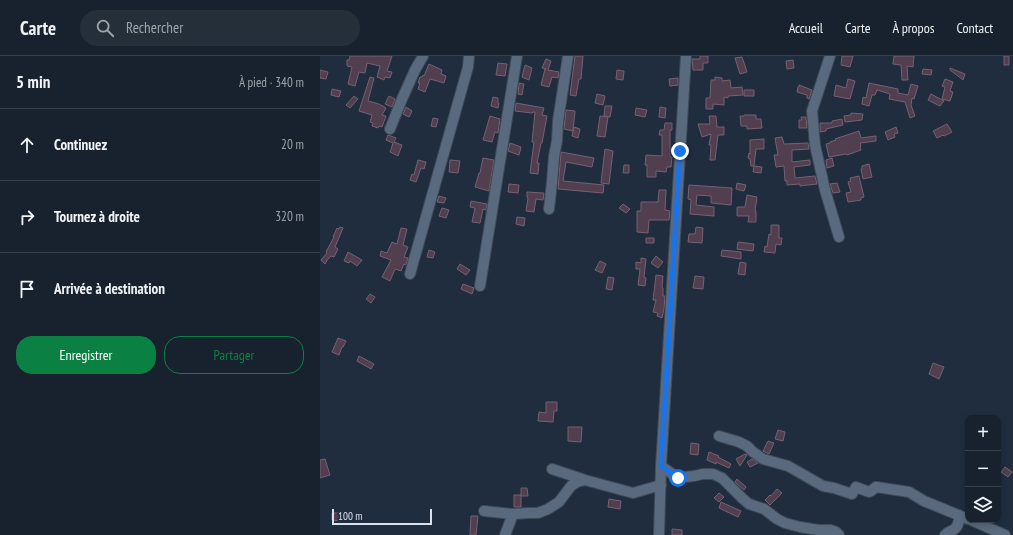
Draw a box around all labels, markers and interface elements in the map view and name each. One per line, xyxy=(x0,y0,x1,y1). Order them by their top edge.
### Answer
search box xyxy=(80,10,360,46)
text: Carte xyxy=(20,16,56,40)
icon: search xyxy=(94,17,116,39)
text: Rechercher xyxy=(126,18,183,37)
text: Accueil xyxy=(789,19,823,37)
text: Carte xyxy=(845,19,871,37)
text: À propos xyxy=(893,19,935,37)
text: Contact xyxy=(957,19,993,37)
text: 5 min xyxy=(16,71,50,93)
text: À pied · 340 m xyxy=(239,74,304,91)
icon: ahead xyxy=(16,134,38,156)
text: Continuez xyxy=(54,135,107,154)
text: 20 m xyxy=(281,136,304,153)
route end xyxy=(671,142,689,160)
icon: right xyxy=(16,206,38,228)
text: Tournez à droite xyxy=(54,207,140,226)
text: 320 m xyxy=(275,208,304,225)
icon: arrive xyxy=(16,278,38,300)
text: Arrivée à destination xyxy=(54,279,165,298)
button: Enregistrer xyxy=(16,336,156,374)
button: Partager xyxy=(164,336,304,374)
map controls xyxy=(965,415,1001,523)
button: + xyxy=(965,415,1001,451)
button: − xyxy=(965,451,1001,487)
route start xyxy=(669,469,687,487)
button: layers xyxy=(965,487,1001,523)
scale bar xyxy=(332,507,432,526)
text: 100 m xyxy=(338,509,362,523)

